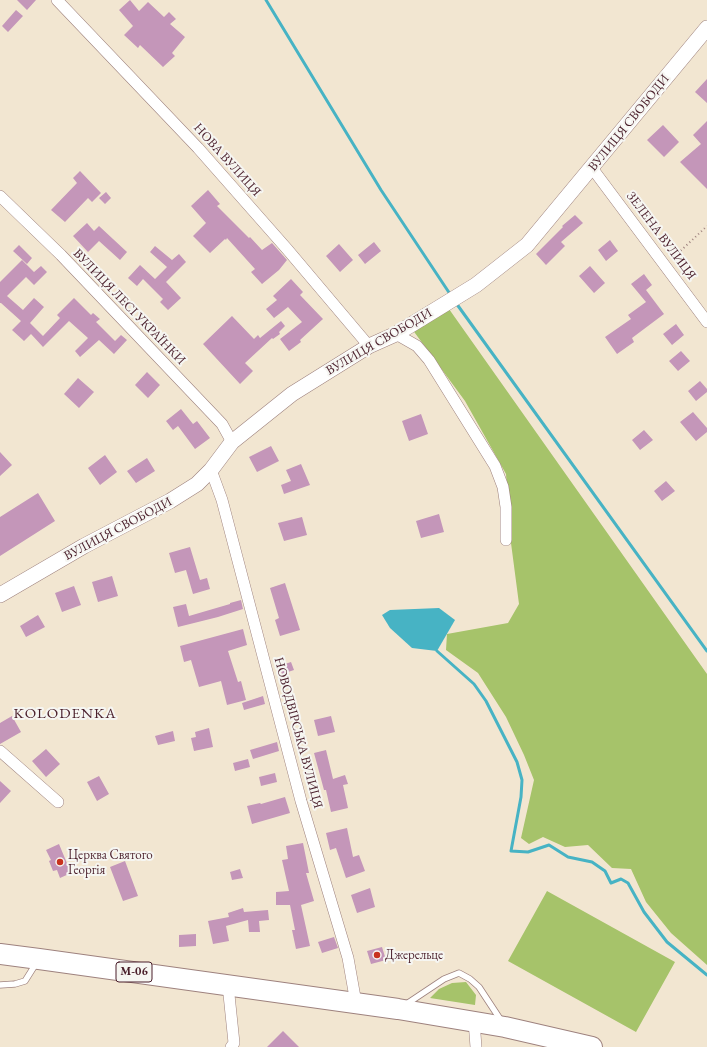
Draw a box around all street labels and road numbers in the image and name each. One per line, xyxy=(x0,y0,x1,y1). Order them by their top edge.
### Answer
street label: ВУЛИЦЯ СВОБОДИ xyxy=(585,72,673,174)
street label: НОВА ВУЛИЦЯ xyxy=(190,120,264,200)
street label: ЗЕЛЕНА ВУЛИЦЯ xyxy=(623,189,699,283)
street label: ВУЛИЦЯ ЛЕСІ УКРАЇНКИ xyxy=(70,246,188,368)
street label: ВУЛИЦЯ СВОБОДИ xyxy=(323,305,435,379)
street label: ВУЛИЦЯ СВОБОДИ xyxy=(62,494,174,564)
street label: НОВОДВІРСЬКА ВУЛИЦЯ xyxy=(270,656,326,810)
road number: М-06 xyxy=(116,962,152,982)

